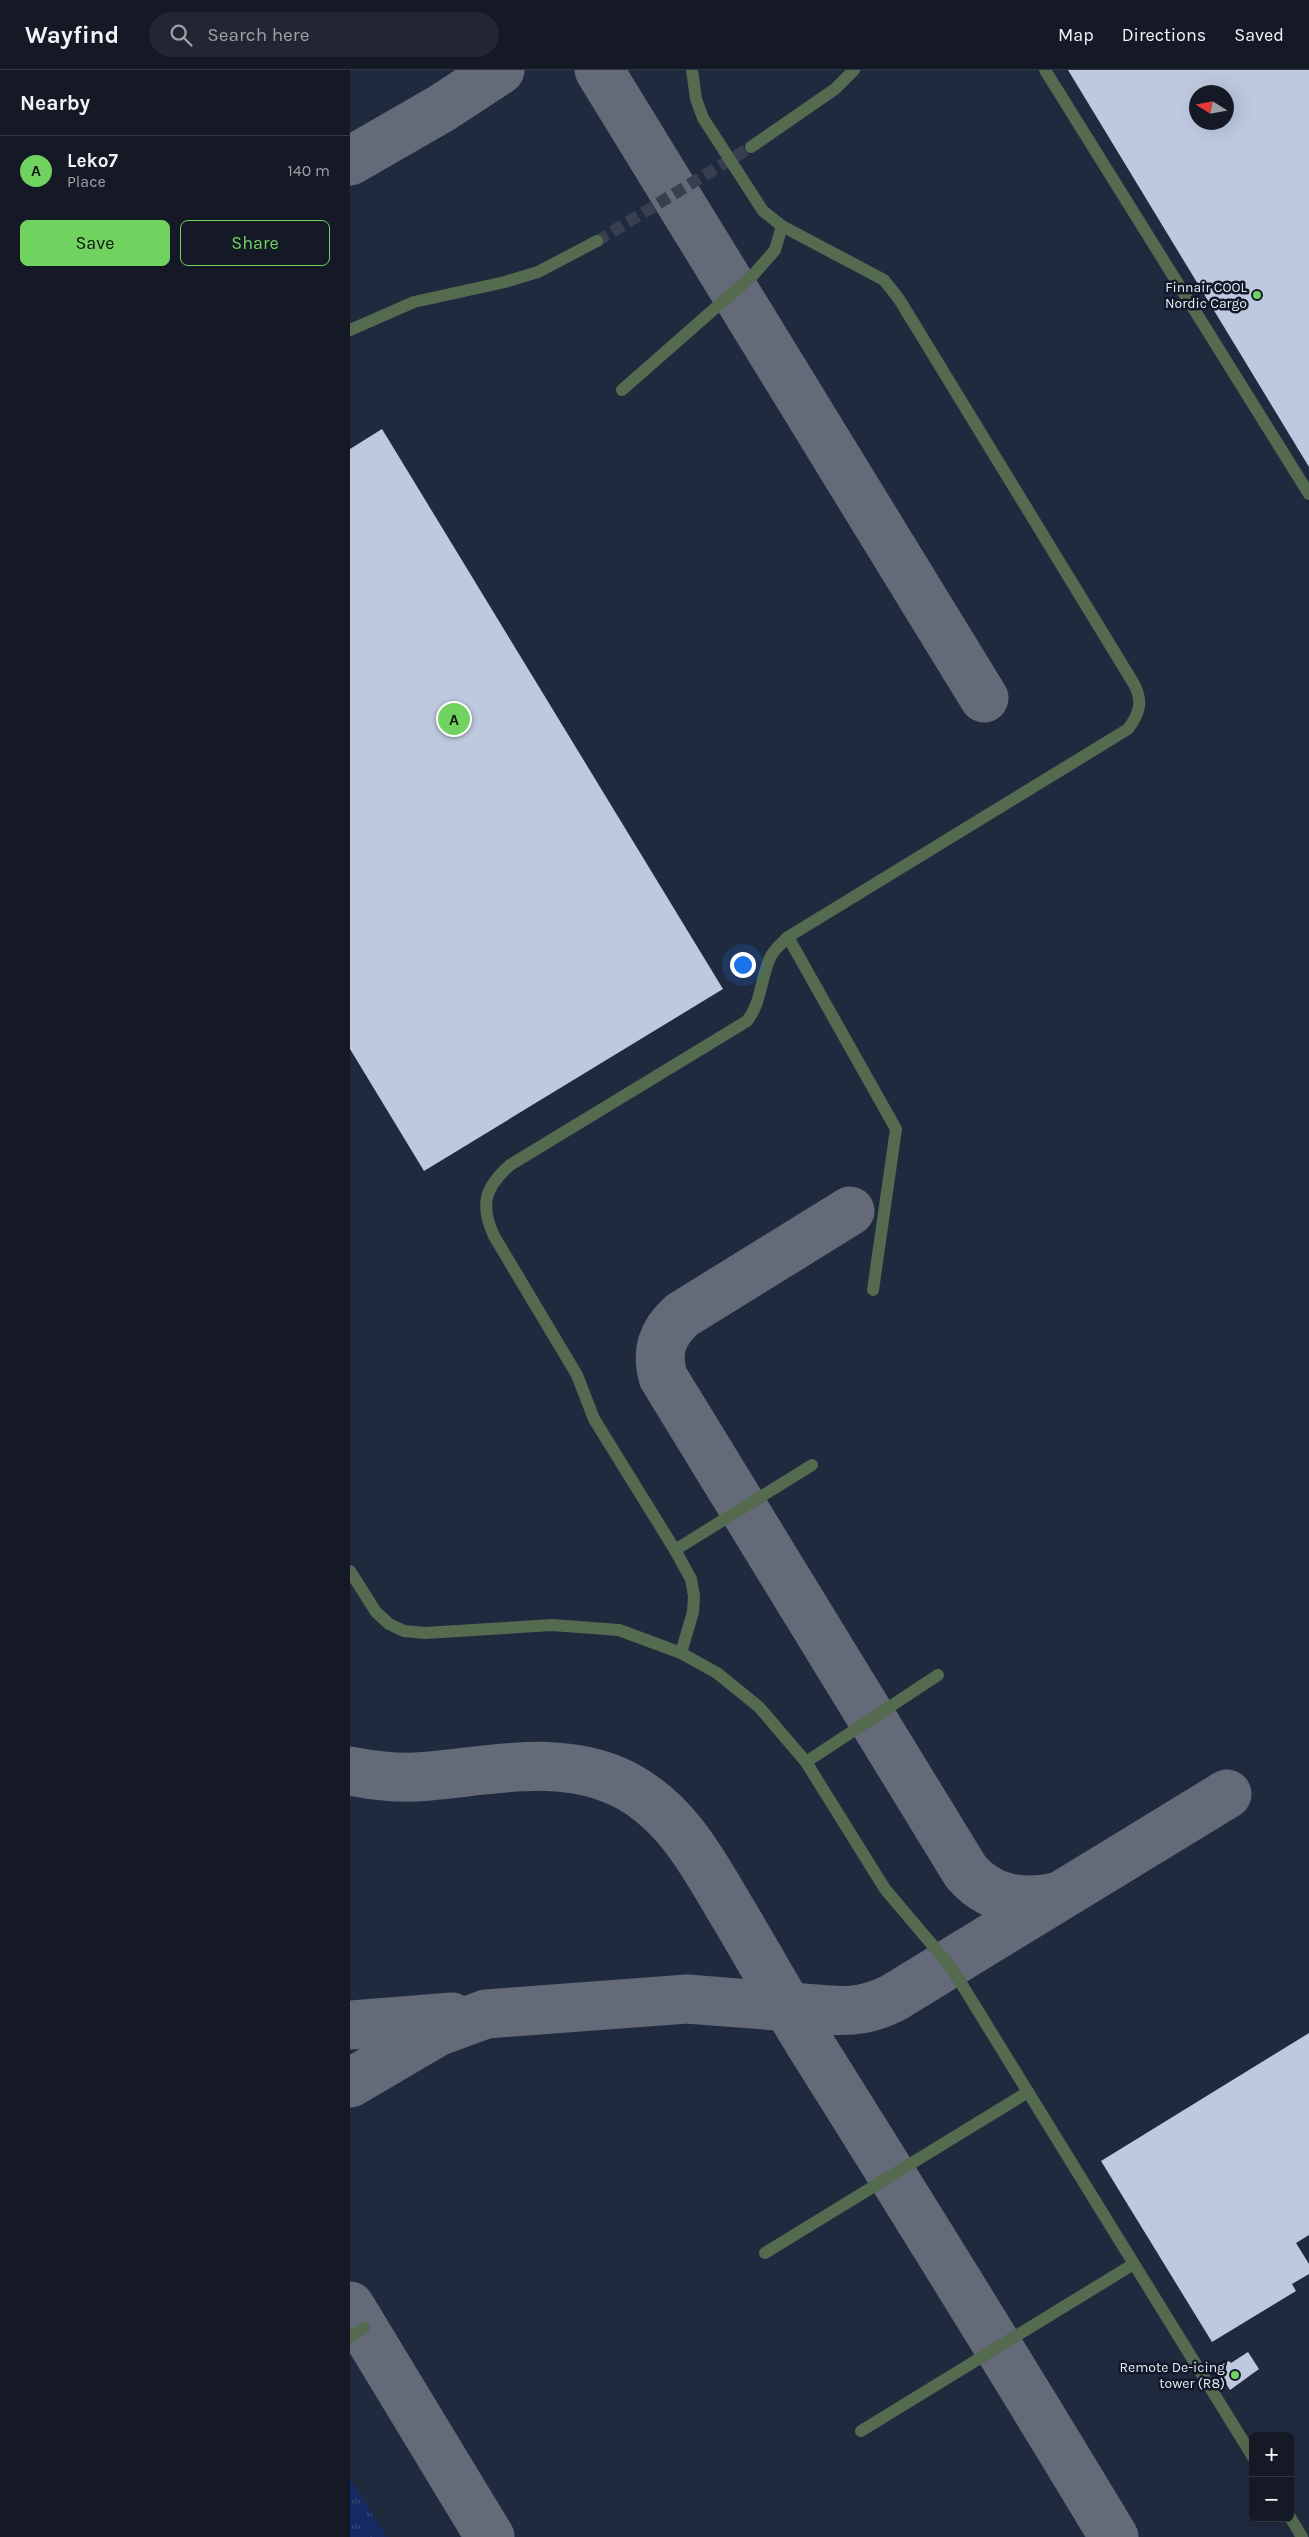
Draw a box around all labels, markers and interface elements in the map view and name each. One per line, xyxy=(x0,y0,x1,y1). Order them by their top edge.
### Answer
search box xyxy=(149,12,499,57)
text: Wayfind xyxy=(25,21,119,49)
icon: search xyxy=(167,21,195,49)
text: Search here xyxy=(207,24,309,46)
text: Map xyxy=(1058,24,1094,46)
text: Directions xyxy=(1122,24,1206,46)
text: Saved xyxy=(1234,24,1284,46)
north arrow xyxy=(1189,85,1234,130)
text: Nearby xyxy=(20,91,90,115)
text: Leko7 xyxy=(67,150,118,172)
text: A xyxy=(31,161,41,180)
text: 140 m xyxy=(288,161,330,180)
text: Place xyxy=(67,172,106,191)
button: Save xyxy=(20,220,170,266)
button: Share xyxy=(180,220,330,266)
place label: Finnair COOL Nordic Cargo xyxy=(1165,279,1247,312)
marker: Finnair COOL Nordic Cargo xyxy=(1251,289,1263,301)
pin: A xyxy=(438,700,470,738)
your location xyxy=(730,952,756,978)
place label: Remote De-icing tower (R8) xyxy=(1119,2359,1225,2392)
marker: Remote De-icing tower (R8) xyxy=(1229,2369,1241,2381)
map controls xyxy=(1249,2432,1294,2522)
button: + xyxy=(1249,2432,1294,2477)
button: − xyxy=(1249,2477,1294,2522)

